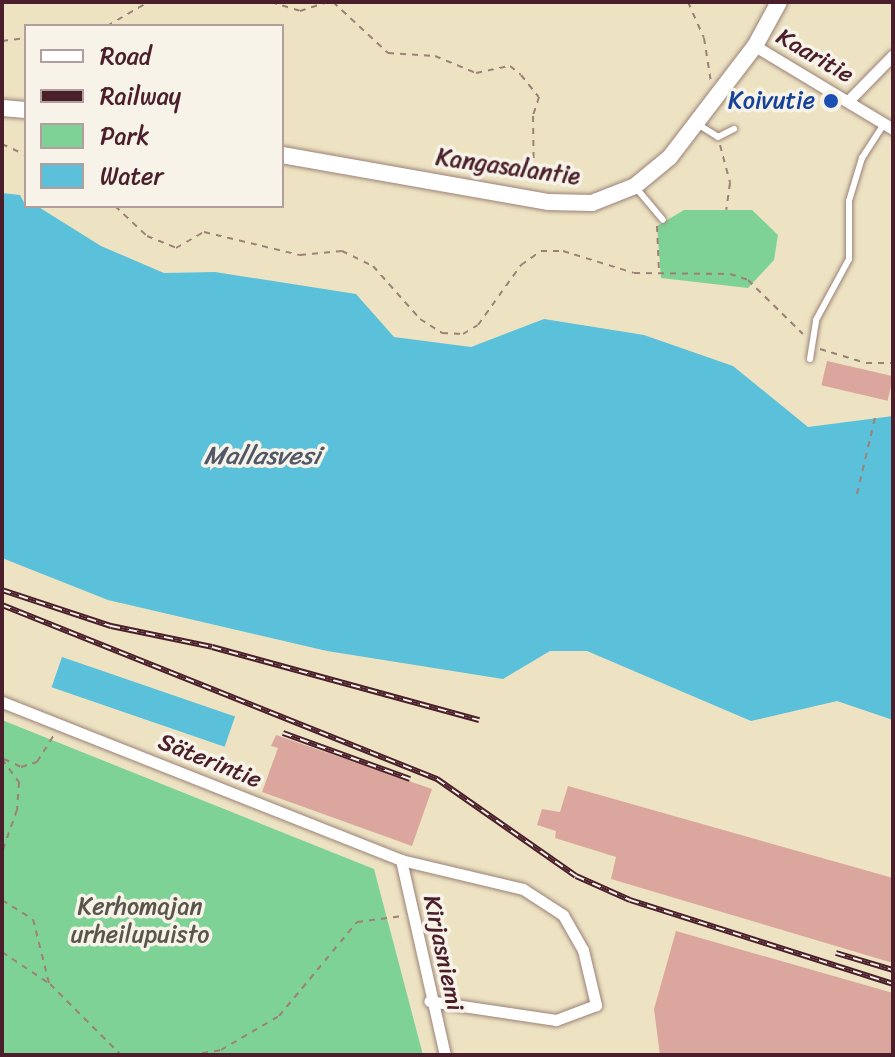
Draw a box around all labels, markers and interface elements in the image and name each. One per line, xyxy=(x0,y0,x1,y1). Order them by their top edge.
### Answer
street label: Kaaritie xyxy=(771,22,859,90)
legend xyxy=(24,24,284,208)
text: Road xyxy=(100,35,151,77)
text: Railway xyxy=(100,75,181,117)
place label: Koivutie xyxy=(728,87,815,115)
marker: Koivutie xyxy=(822,92,840,110)
text: Park xyxy=(100,115,149,157)
street label: Kangasalantie xyxy=(434,143,582,191)
text: Water xyxy=(100,155,163,197)
water label: Mallasvesi xyxy=(204,440,320,472)
street label: Säterintie xyxy=(154,727,266,795)
street label: Kirjasniemi xyxy=(417,892,469,1014)
park label: Kerhomajan urheilupuisto xyxy=(70,893,210,949)

